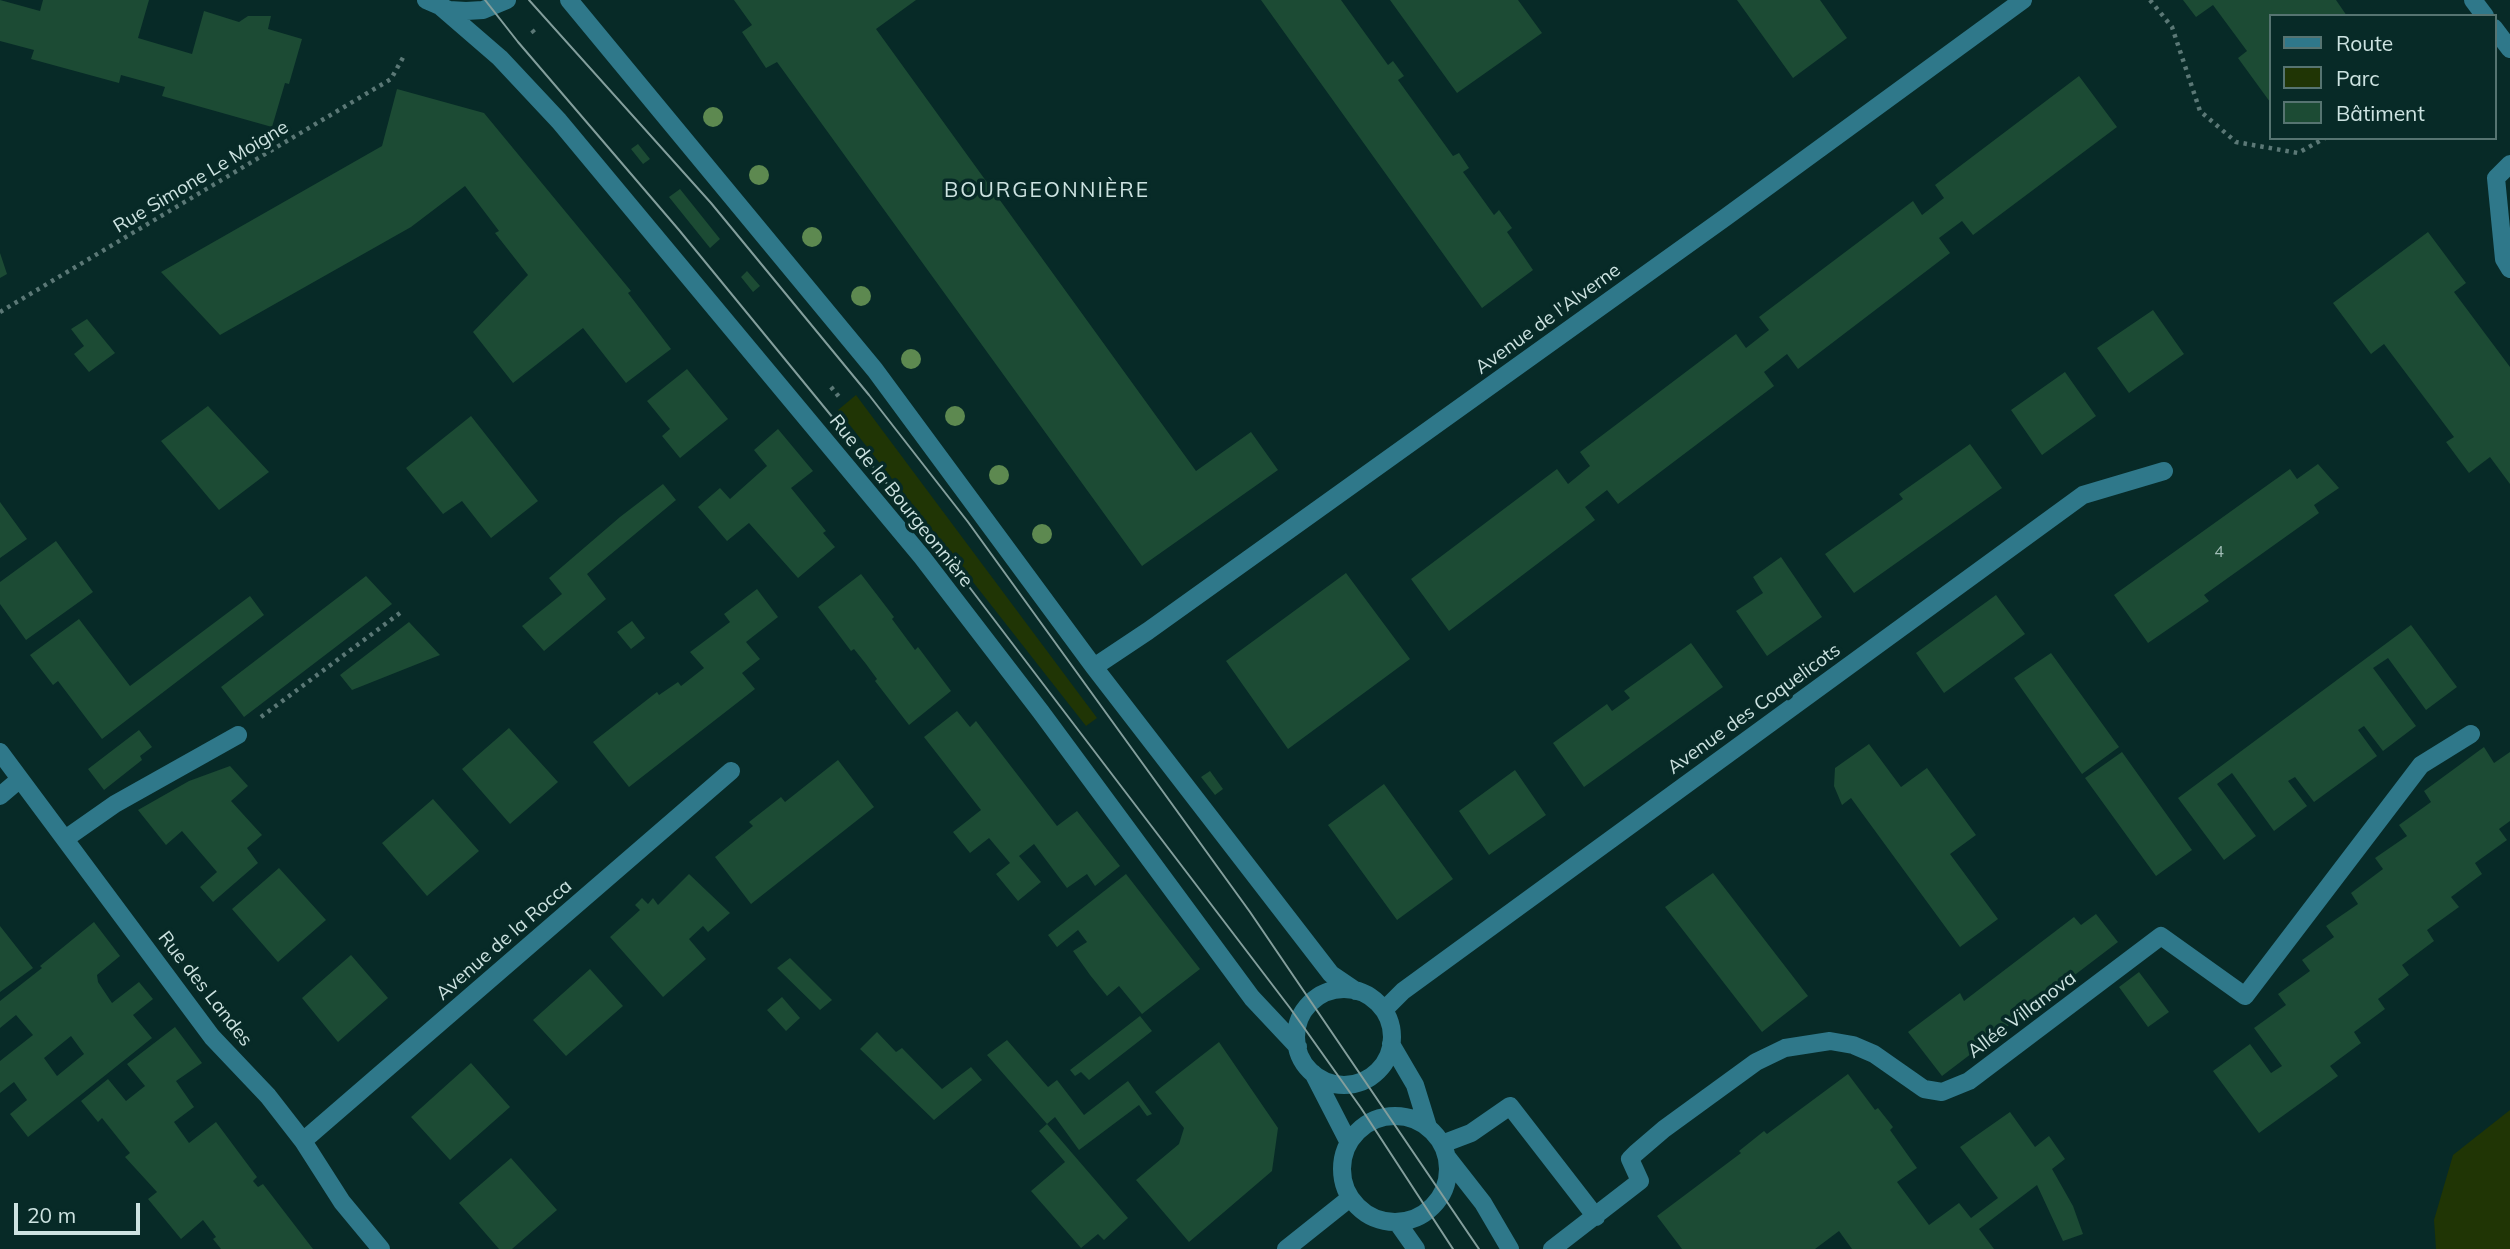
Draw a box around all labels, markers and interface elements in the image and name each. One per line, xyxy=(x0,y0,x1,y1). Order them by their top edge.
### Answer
legend xyxy=(2268,14,2496,140)
text: Route xyxy=(2336,30,2393,56)
text: Parc xyxy=(2336,65,2380,91)
text: Bâtiment xyxy=(2336,100,2425,126)
street label: Rue Simone Le Moigne xyxy=(109,116,293,238)
district label: BOURGEONNIÈRE xyxy=(946,178,1148,204)
street label: Avenue de l'Alverne xyxy=(1471,259,1625,379)
street label: Rue de la Bourgeonnière xyxy=(824,410,978,592)
house number: 4 xyxy=(2214,542,2224,562)
street label: Avenue des Coquelicots xyxy=(1663,639,1845,779)
street label: Avenue de la Rocca xyxy=(431,875,577,1005)
street label: Rue des Landes xyxy=(153,927,257,1051)
street label: Allée Villanova xyxy=(1963,967,2081,1063)
scale bar xyxy=(18,1190,144,1234)
text: 20 m xyxy=(27,1202,76,1228)

